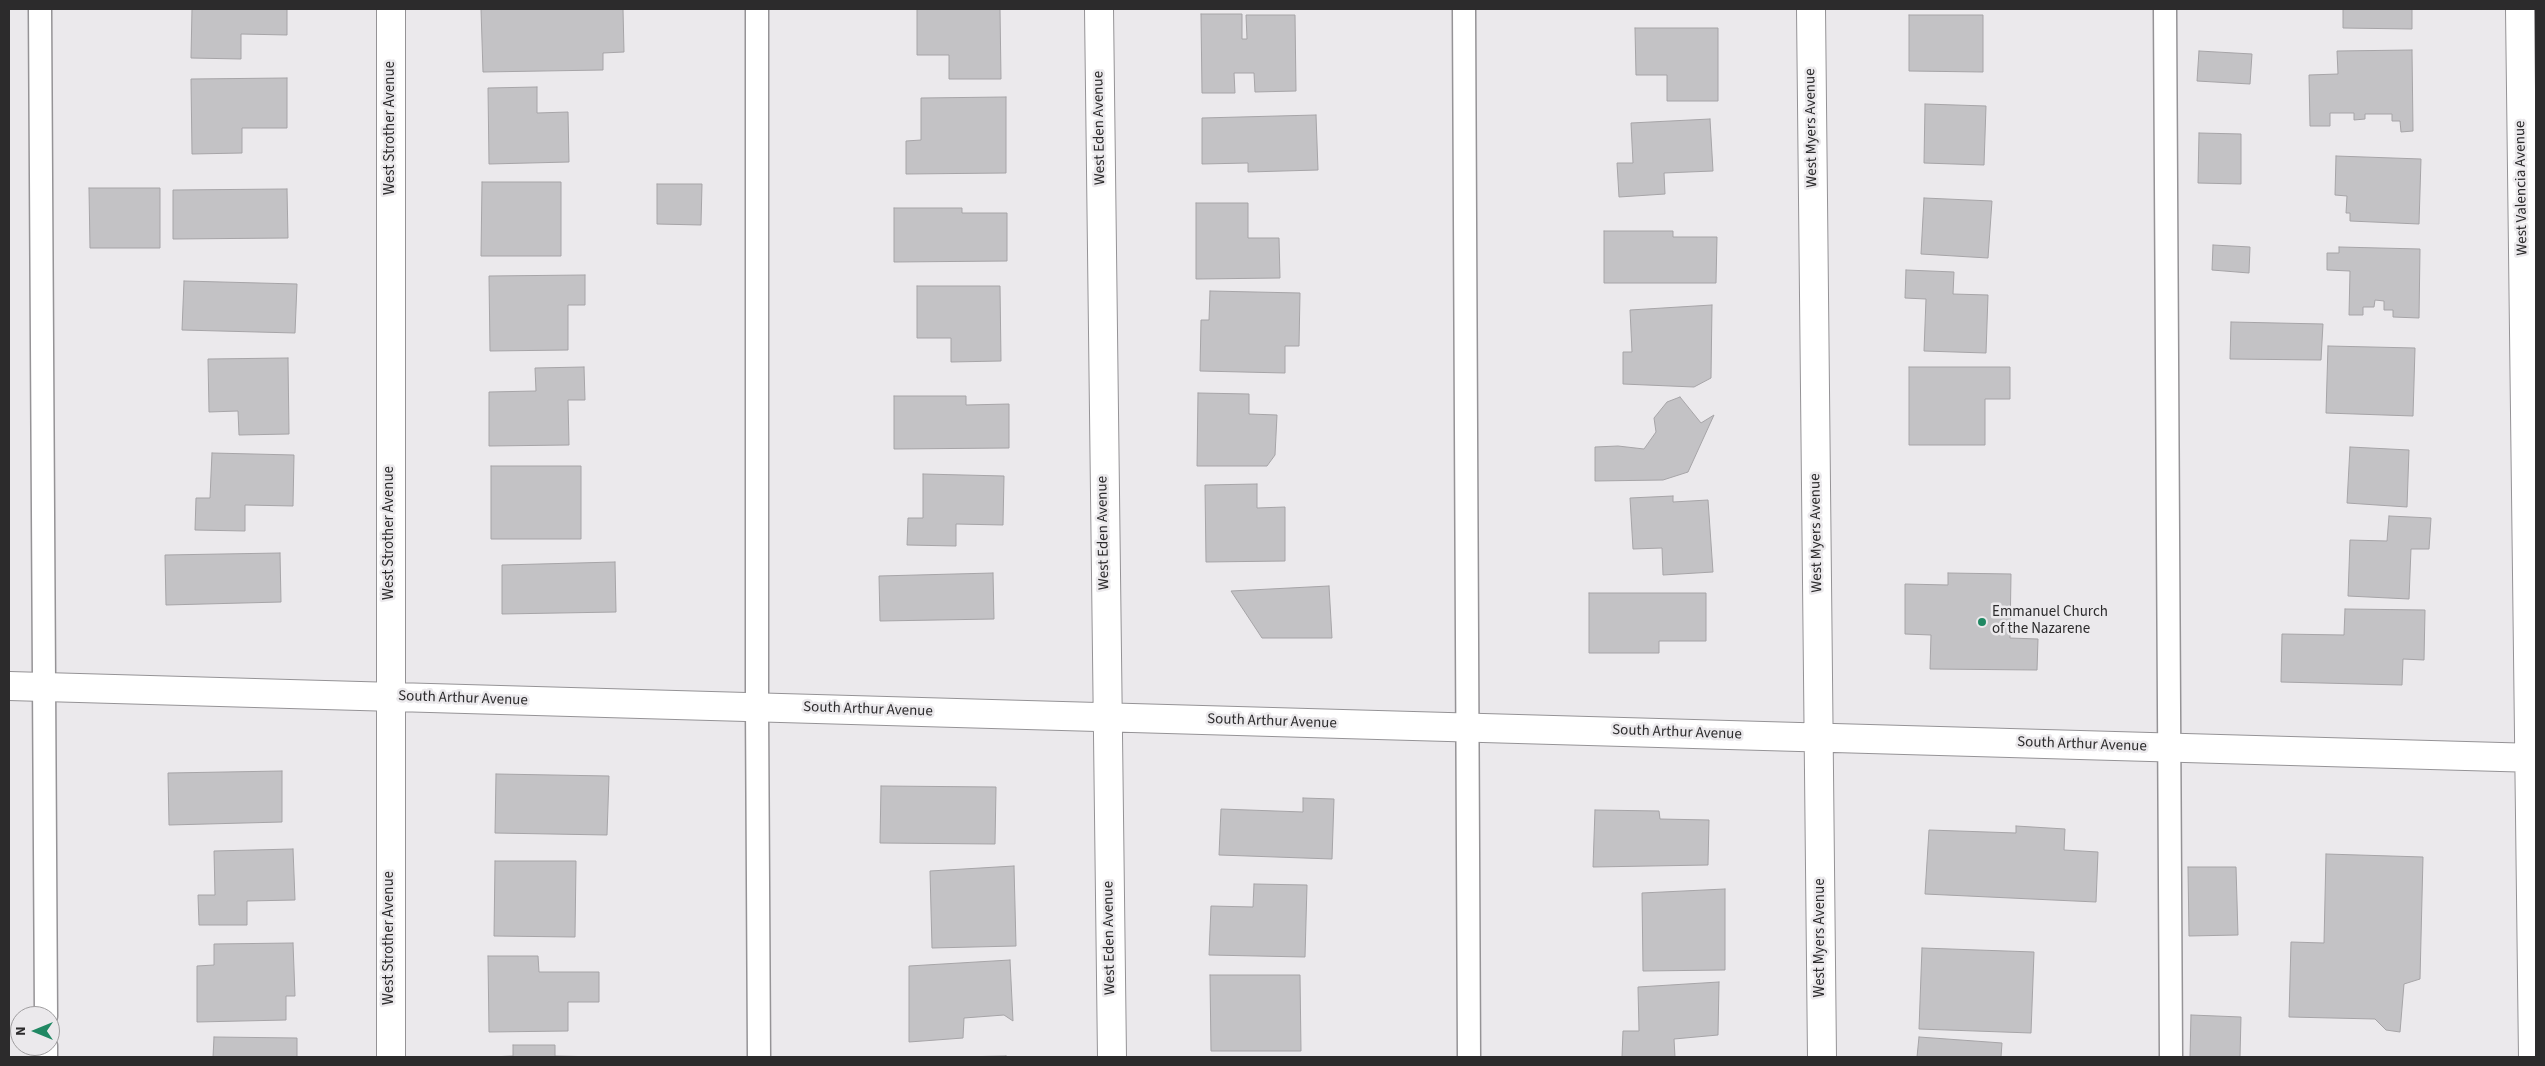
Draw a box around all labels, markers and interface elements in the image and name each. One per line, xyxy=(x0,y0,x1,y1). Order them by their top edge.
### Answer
street label: West Strother Avenue xyxy=(382,61,400,195)
street label: West Myers Avenue xyxy=(1802,68,1822,188)
street label: West Eden Avenue xyxy=(1090,71,1110,185)
street label: West Valencia Avenue xyxy=(2512,120,2532,256)
street label: West Strother Avenue xyxy=(381,466,399,600)
street label: West Myers Avenue xyxy=(1807,473,1827,593)
street label: West Eden Avenue xyxy=(1094,476,1114,590)
place label: Emmanuel Church of the Nazarene xyxy=(1992,604,2108,639)
marker: Emmanuel Church of the Nazarene xyxy=(1976,616,1988,628)
street label: South Arthur Avenue xyxy=(398,688,528,710)
street label: South Arthur Avenue xyxy=(803,699,933,721)
street label: South Arthur Avenue xyxy=(1207,711,1337,733)
street label: South Arthur Avenue xyxy=(1612,722,1742,744)
street label: South Arthur Avenue xyxy=(2017,734,2147,756)
street label: West Strother Avenue xyxy=(381,871,399,1005)
street label: West Myers Avenue xyxy=(1812,878,1830,998)
street label: West Eden Avenue xyxy=(1100,881,1120,995)
north arrow xyxy=(10,1006,60,1056)
text: N xyxy=(11,1026,31,1036)

